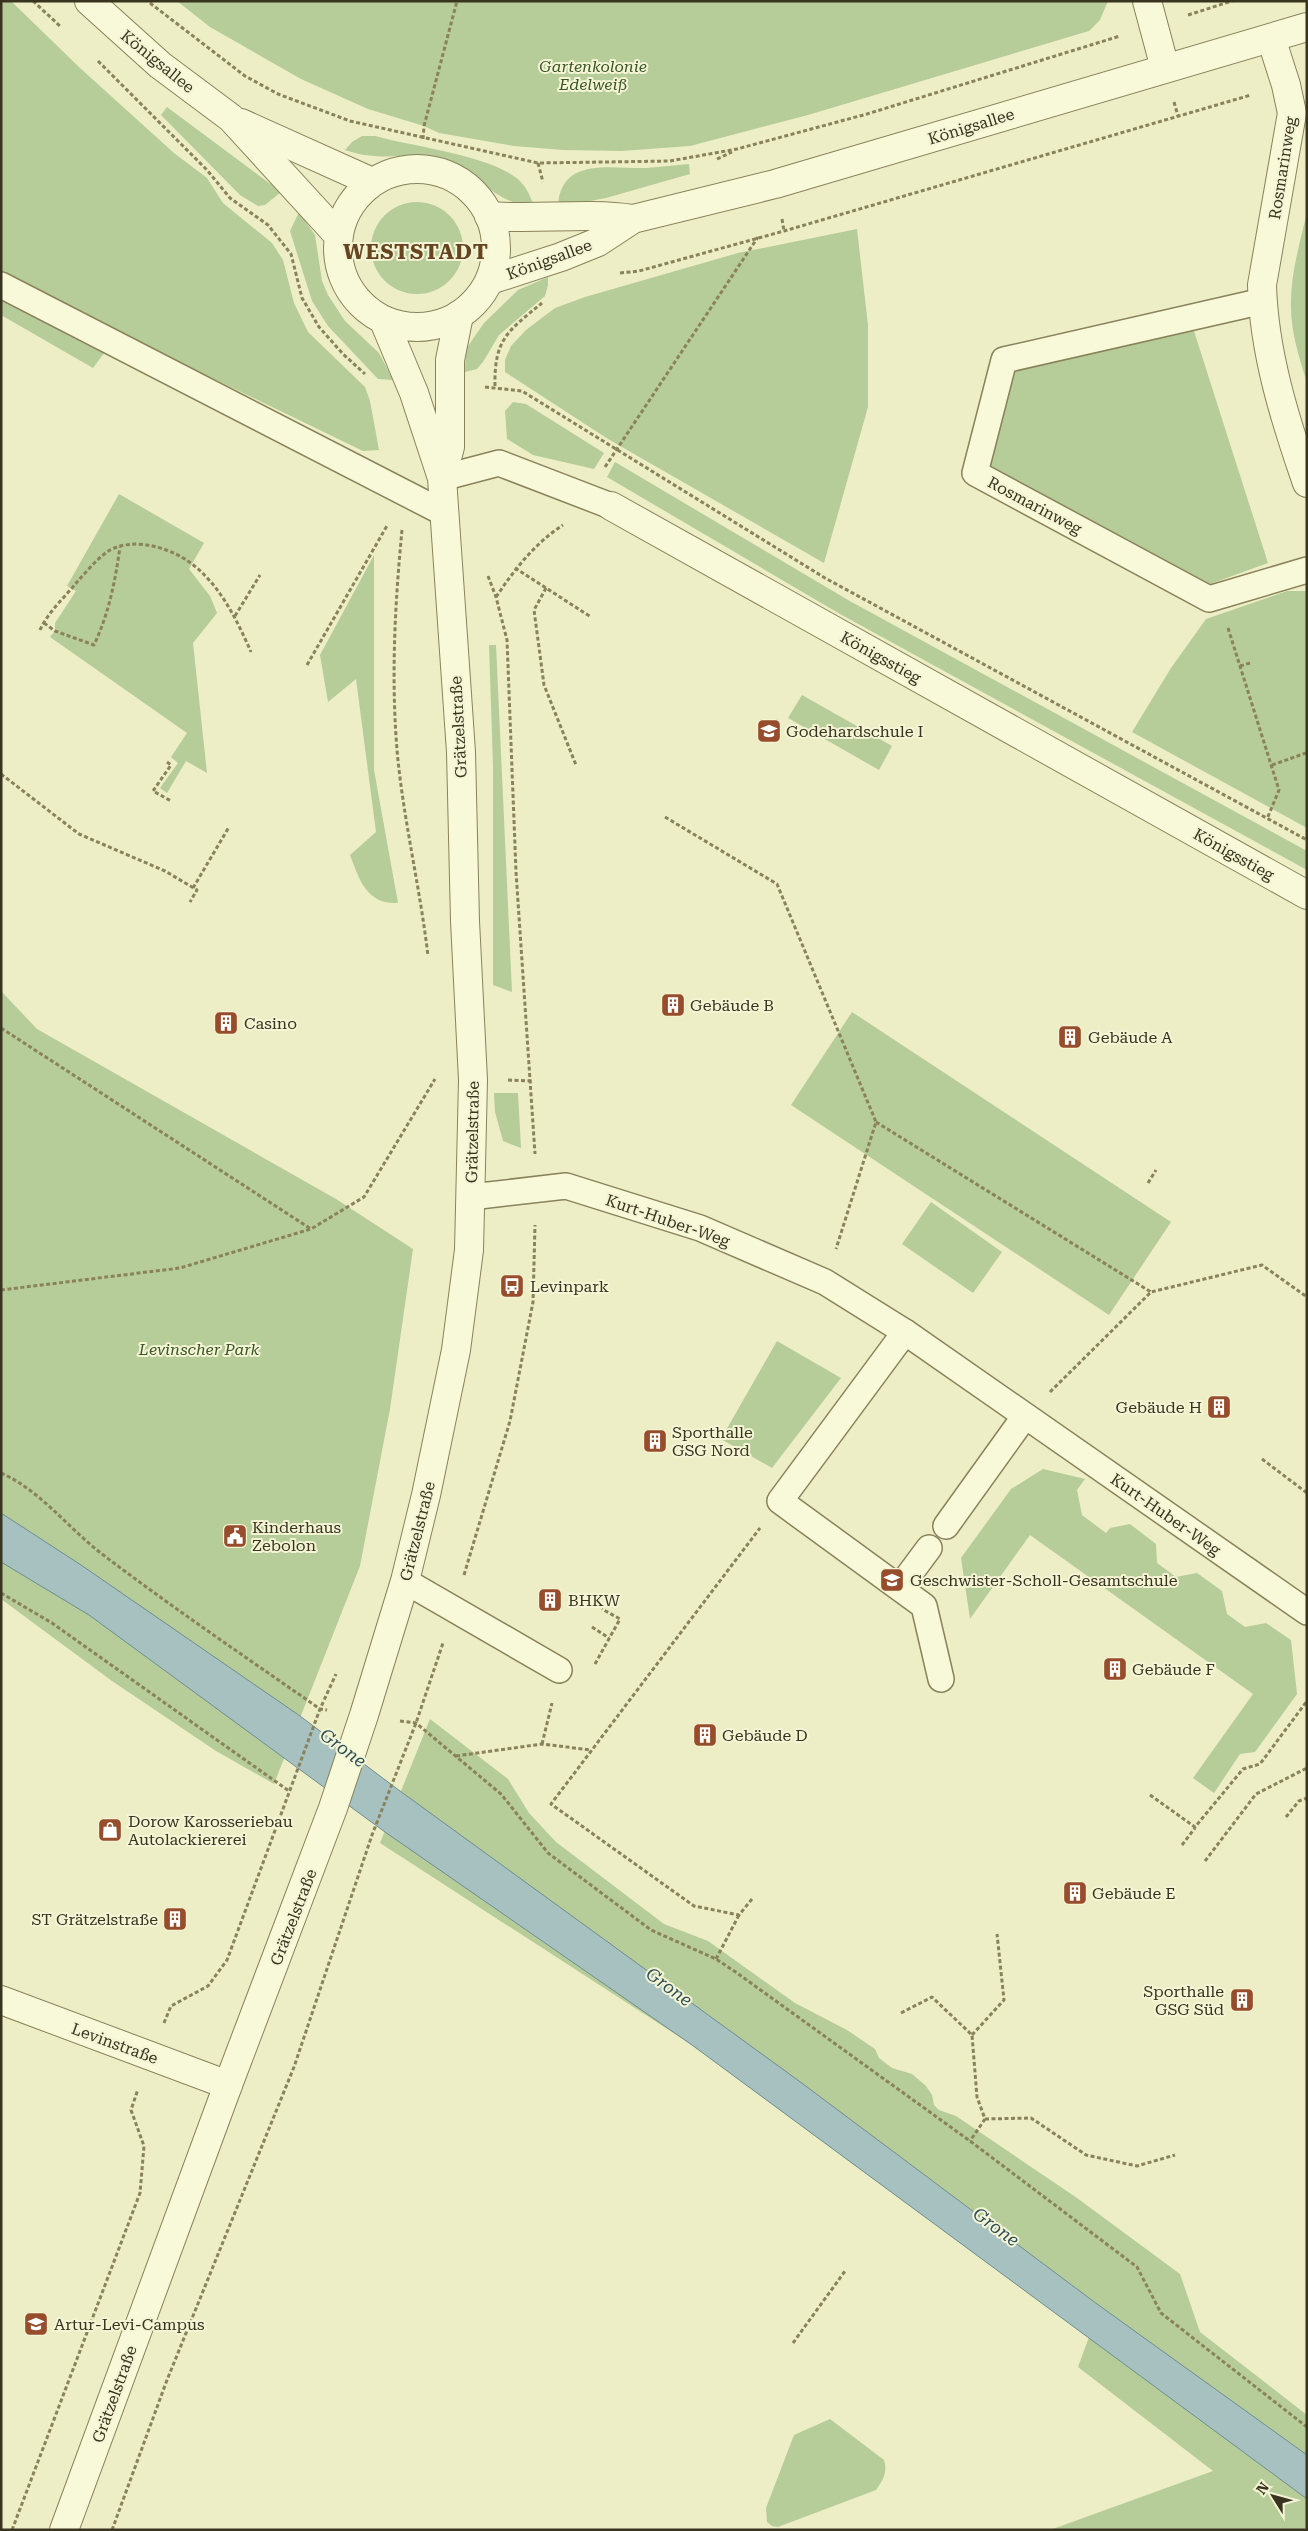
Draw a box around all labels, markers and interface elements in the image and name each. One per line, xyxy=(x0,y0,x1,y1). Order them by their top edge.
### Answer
street label: Königsallee xyxy=(117,26,199,97)
park label: Gartenkolonie Edelweiß xyxy=(539,57,647,94)
street label: Königsallee xyxy=(926,104,1017,149)
street label: Rosmarinweg xyxy=(1265,114,1300,221)
street label: Königsallee xyxy=(504,235,595,284)
district label: WESTSTADT xyxy=(343,240,489,264)
street label: Rosmarinweg xyxy=(984,473,1086,539)
street label: Königsstieg xyxy=(837,627,925,688)
street label: Grätzelstraße xyxy=(446,675,471,778)
school or university icon: Godehardschule I xyxy=(756,718,782,744)
place label: Godehardschule I xyxy=(786,722,924,741)
street label: Königsstieg xyxy=(1190,824,1278,885)
building icon: Gebäude B xyxy=(660,992,686,1018)
place label: Gebäude B xyxy=(690,996,774,1015)
building icon: Casino xyxy=(213,1010,239,1036)
place label: Casino xyxy=(244,1014,297,1033)
building icon: Gebäude A xyxy=(1057,1024,1083,1050)
place label: Gebäude A xyxy=(1088,1028,1173,1047)
street label: Grätzelstraße xyxy=(462,1081,483,1183)
street label: Kurt-Huber-Weg xyxy=(603,1190,733,1251)
bus stop icon: Levinpark xyxy=(499,1273,525,1299)
place label: Levinpark xyxy=(530,1277,609,1296)
park label: Levinscher Park xyxy=(138,1340,259,1359)
building icon: Gebäude H xyxy=(1206,1394,1232,1420)
place label: Gebäude H xyxy=(1115,1398,1202,1417)
place label: Sporthalle GSG Nord xyxy=(672,1423,753,1460)
building icon: Sporthalle GSG Nord xyxy=(642,1428,668,1454)
street label: Kurt-Huber-Weg xyxy=(1107,1469,1225,1560)
street label: Grätzelstraße xyxy=(396,1479,439,1583)
place label: Kinderhaus Zebolon xyxy=(252,1518,342,1555)
public building icon: Kinderhaus Zebolon xyxy=(222,1523,248,1549)
school or university icon: Geschwister-Scholl-Gesamtschule xyxy=(879,1567,905,1593)
place label: Geschwister-Scholl-Gesamtschule xyxy=(910,1571,1178,1590)
building icon: BHKW xyxy=(537,1587,563,1613)
place label: BHKW xyxy=(568,1591,621,1610)
building icon: Gebäude F xyxy=(1102,1656,1128,1682)
place label: Gebäude F xyxy=(1132,1660,1215,1679)
building icon: Gebäude D xyxy=(692,1722,718,1748)
water label: Grone xyxy=(316,1724,370,1771)
place label: Gebäude D xyxy=(722,1726,808,1745)
place label: Dorow Karosseriebau Autolackiererei xyxy=(128,1812,293,1849)
shop icon: Dorow Karosseriebau Autolackiererei xyxy=(97,1817,123,1843)
street label: Grätzelstraße xyxy=(266,1866,321,1968)
building icon: Gebäude E xyxy=(1062,1880,1088,1906)
place label: Gebäude E xyxy=(1092,1884,1175,1903)
building icon: ST Grätzelstraße xyxy=(162,1906,188,1932)
place label: ST Grätzelstraße xyxy=(31,1910,158,1929)
water label: Grone xyxy=(642,1963,696,2010)
place label: Sporthalle GSG Süd xyxy=(1143,1982,1224,2019)
building icon: Sporthalle GSG Süd xyxy=(1229,1987,1255,2013)
street label: Levinstraße xyxy=(69,2019,161,2068)
water label: Grone xyxy=(969,2203,1023,2250)
school or university icon: Artur-Levi-Campus xyxy=(23,2311,49,2337)
place label: Artur-Levi-Campus xyxy=(54,2315,205,2334)
street label: Grätzelstraße xyxy=(88,2343,141,2445)
north arrow xyxy=(1248,2471,1298,2521)
text: N xyxy=(1253,2479,1272,2497)

